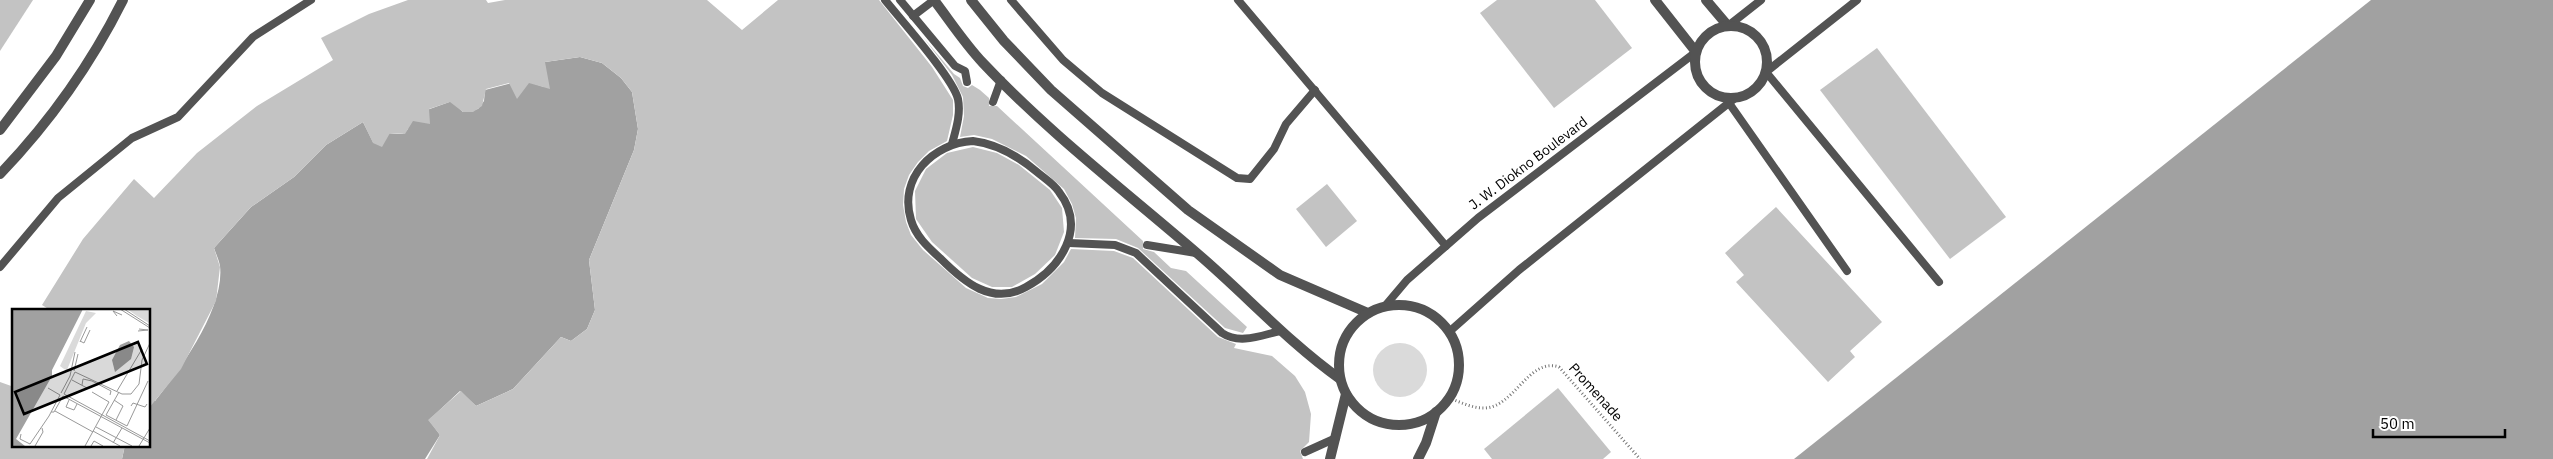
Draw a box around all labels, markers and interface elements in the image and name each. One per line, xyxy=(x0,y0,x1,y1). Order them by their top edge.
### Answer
street label: J. W. Diokno Boulevard xyxy=(1465,112,1591,214)
inset map xyxy=(12,309,150,446)
street label: Promenade xyxy=(1565,359,1627,425)
scale bar xyxy=(2373,406,2506,438)
text: 50 m xyxy=(2380,414,2415,433)

